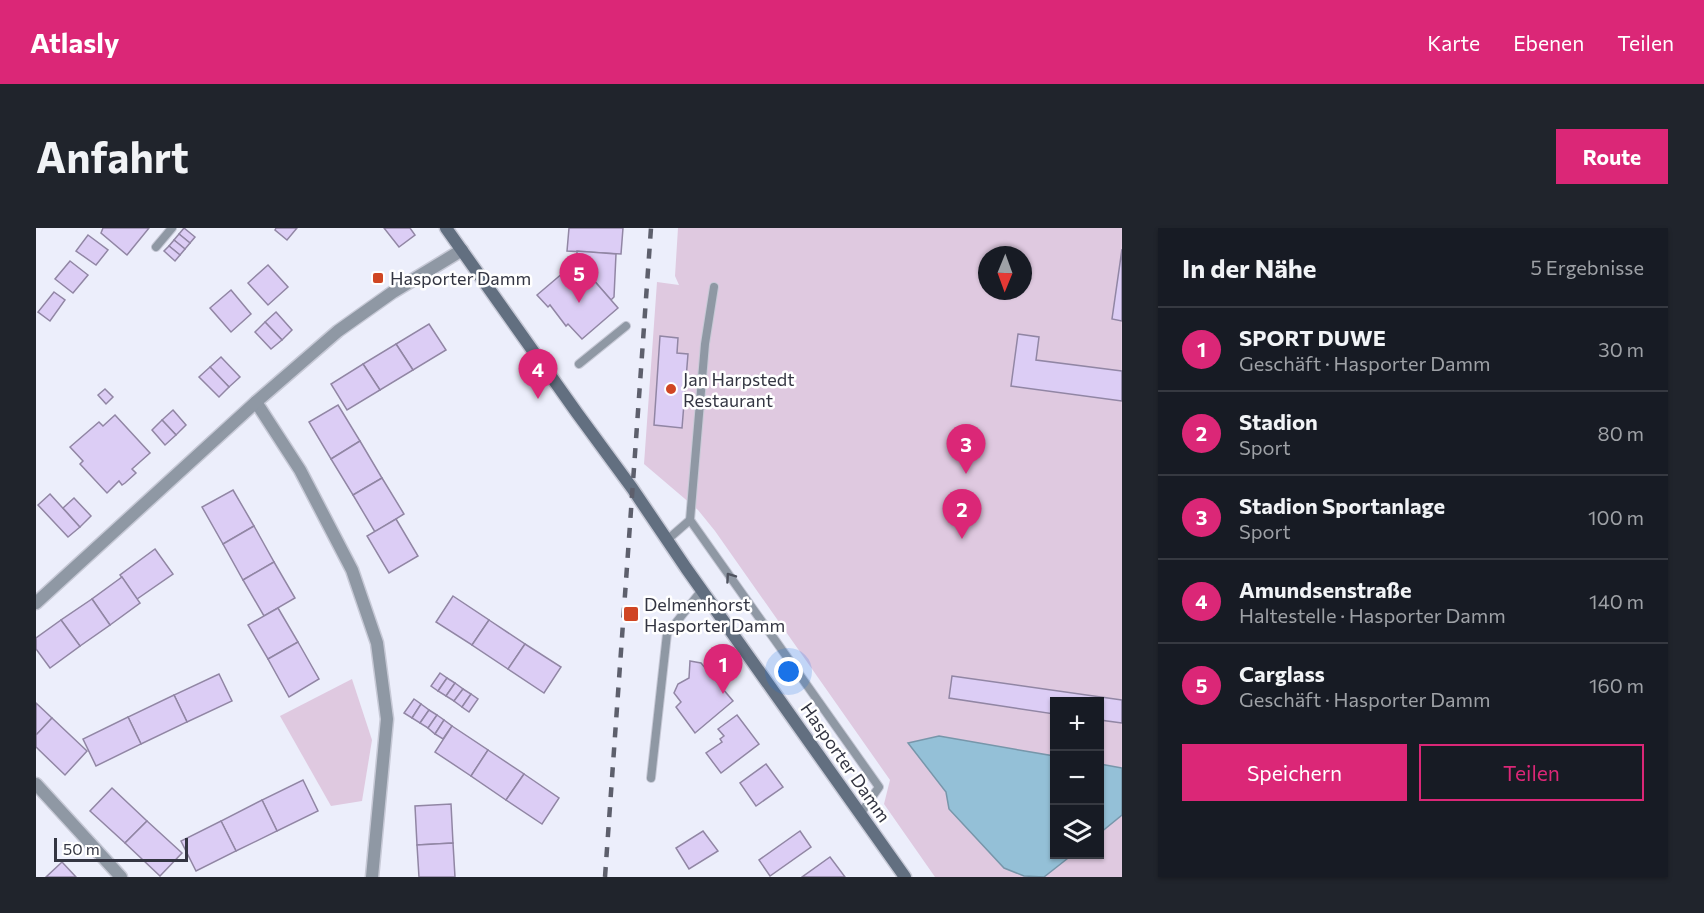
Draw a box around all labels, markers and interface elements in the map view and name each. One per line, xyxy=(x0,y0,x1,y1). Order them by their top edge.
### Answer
text: Atlasly xyxy=(30,25,119,59)
text: Karte xyxy=(1427,30,1480,55)
text: Ebenen xyxy=(1513,30,1584,55)
text: Teilen xyxy=(1617,30,1674,55)
button: Route xyxy=(1556,129,1668,184)
text: Anfahrt xyxy=(36,130,189,182)
north arrow xyxy=(978,246,1032,300)
text: In der Nähe xyxy=(1182,252,1317,283)
pin: 5 xyxy=(560,254,598,303)
text: 5 Ergebnisse xyxy=(1530,255,1644,279)
place label: Hasporter Damm xyxy=(390,267,531,289)
marker: Hasporter Damm xyxy=(371,271,385,285)
text: SPORT DUWE xyxy=(1239,324,1386,351)
text: 1 xyxy=(1197,337,1206,361)
text: 30 m xyxy=(1598,337,1644,361)
pin: 4 xyxy=(518,350,558,399)
text: Geschäft · Hasporter Damm xyxy=(1239,351,1490,375)
place label: Jan Harpstedt Restaurant xyxy=(683,368,795,411)
marker: Jan Harpstedt Restaurant xyxy=(664,382,678,396)
text: Stadion xyxy=(1239,408,1318,435)
text: 2 xyxy=(1196,421,1207,445)
text: 80 m xyxy=(1598,421,1644,445)
pin: 3 xyxy=(946,424,986,474)
text: Sport xyxy=(1239,435,1291,459)
pin: 2 xyxy=(942,490,982,539)
text: Stadion Sportanlage xyxy=(1239,492,1445,519)
text: 3 xyxy=(1196,505,1207,529)
text: 100 m xyxy=(1588,505,1644,529)
text: Sport xyxy=(1239,519,1291,543)
one-way arrow xyxy=(726,572,737,583)
text: Amundsenstraße xyxy=(1239,576,1412,603)
text: 4 xyxy=(1195,589,1208,613)
text: 140 m xyxy=(1589,589,1644,613)
place label: Delmenhorst Hasporter Damm xyxy=(644,593,785,636)
text: Haltestelle · Hasporter Damm xyxy=(1239,603,1506,627)
marker: Delmenhorst Hasporter Damm xyxy=(622,605,640,623)
pin: 1 xyxy=(704,644,742,694)
your location xyxy=(774,657,803,686)
text: Carglass xyxy=(1239,660,1325,687)
text: 5 xyxy=(1196,673,1207,697)
text: 160 m xyxy=(1589,673,1644,697)
text: Geschäft · Hasporter Damm xyxy=(1239,687,1490,711)
map controls xyxy=(1050,697,1104,859)
button: + xyxy=(1050,697,1104,751)
street label: Hasporter Damm xyxy=(797,698,895,826)
button: Speichern xyxy=(1182,744,1407,801)
button: Teilen xyxy=(1419,744,1644,801)
button: − xyxy=(1050,751,1104,805)
button: layers xyxy=(1050,805,1104,859)
scale bar xyxy=(54,835,188,862)
text: 50 m xyxy=(63,839,100,858)

